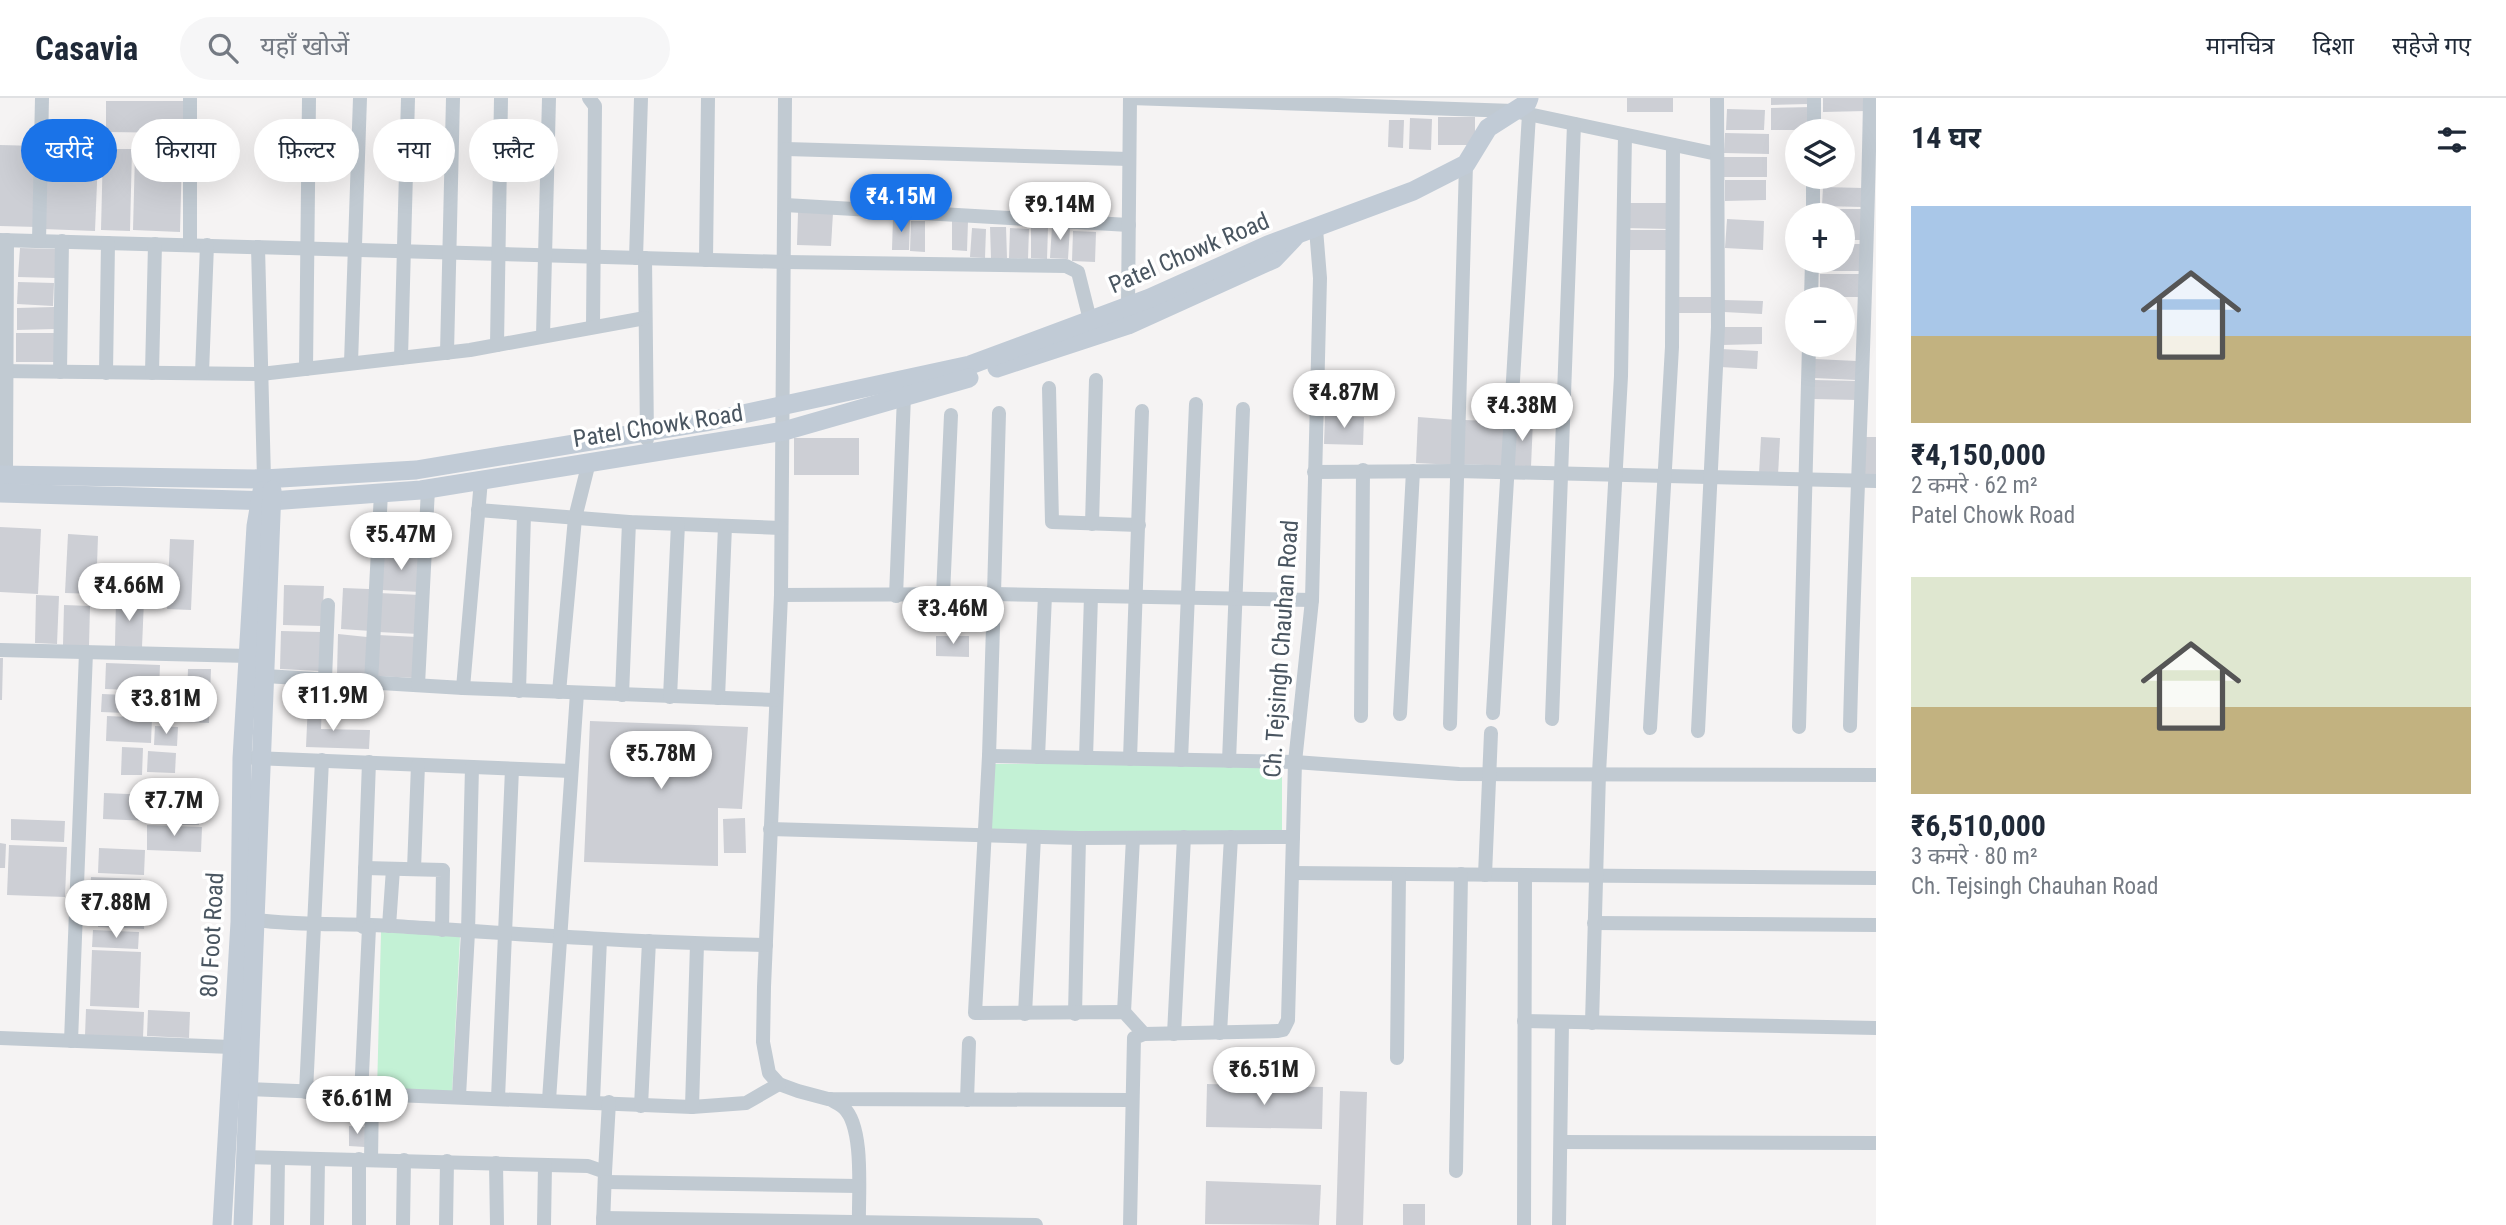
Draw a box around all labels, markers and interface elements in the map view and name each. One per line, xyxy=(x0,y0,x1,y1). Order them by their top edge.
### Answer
search box xyxy=(180,17,670,80)
text: Casavia xyxy=(35,29,138,68)
icon: search xyxy=(204,29,242,67)
text: यहाँ खोजें xyxy=(260,31,349,61)
text: मानचित्र xyxy=(2206,32,2274,60)
text: दिशा xyxy=(2312,32,2354,60)
text: सहेजे गए xyxy=(2392,32,2471,60)
chip: खरीदें xyxy=(21,119,117,182)
chip: किराया xyxy=(131,119,240,182)
chip: फ़िल्टर xyxy=(254,119,359,182)
chip: नया xyxy=(373,119,455,182)
chip: फ़्लैट xyxy=(469,119,558,182)
map controls xyxy=(1785,119,1855,357)
button: layers xyxy=(1785,119,1855,189)
text: 14 घर xyxy=(1911,120,1981,155)
icon: filters xyxy=(2433,121,2471,159)
pin: ₹4.15M xyxy=(844,174,958,234)
text: ₹4.15M xyxy=(866,183,936,210)
pin: ₹9.14M xyxy=(1003,183,1117,242)
text: ₹9.14M xyxy=(1025,191,1095,218)
button: + xyxy=(1785,203,1855,273)
street label: Patel Chowk Road xyxy=(1105,207,1273,299)
icon: home xyxy=(2128,252,2254,378)
button: − xyxy=(1785,287,1855,357)
pin: ₹4.87M xyxy=(1287,370,1401,430)
text: ₹4.87M xyxy=(1309,379,1379,406)
pin: ₹4.38M xyxy=(1465,384,1579,443)
text: ₹4.38M xyxy=(1487,392,1557,419)
street label: Patel Chowk Road xyxy=(571,399,745,453)
text: ₹4,150,000 xyxy=(1911,437,2046,472)
text: 2 कमरे · 62 m² xyxy=(1911,472,2038,499)
text: Patel Chowk Road xyxy=(1911,502,2075,529)
pin: ₹5.47M xyxy=(344,512,458,572)
street label: Ch. Tejsingh Chauhan Road xyxy=(1258,519,1304,779)
text: ₹5.47M xyxy=(366,521,436,548)
pin: ₹4.66M xyxy=(72,564,186,623)
text: ₹4.66M xyxy=(94,572,164,599)
pin: ₹3.46M xyxy=(896,587,1010,646)
text: ₹3.46M xyxy=(918,595,988,622)
icon: home xyxy=(2128,623,2254,749)
pin: ₹11.9M xyxy=(276,674,390,733)
pin: ₹3.81M xyxy=(109,676,223,736)
text: ₹11.9M xyxy=(298,682,368,709)
text: ₹3.81M xyxy=(131,685,201,712)
pin: ₹5.78M xyxy=(604,732,718,791)
text: ₹5.78M xyxy=(626,740,696,767)
pin: ₹7.7M xyxy=(125,778,223,838)
text: ₹7.7M xyxy=(145,787,203,814)
text: ₹6,510,000 xyxy=(1911,808,2046,843)
text: 3 कमरे · 80 m² xyxy=(1911,843,2038,870)
street label: 80 Foot Road xyxy=(195,872,229,998)
text: Ch. Tejsingh Chauhan Road xyxy=(1911,873,2158,900)
pin: ₹7.88M xyxy=(59,880,173,940)
text: ₹7.88M xyxy=(81,889,151,916)
pin: ₹6.51M xyxy=(1207,1048,1321,1107)
text: ₹6.51M xyxy=(1229,1056,1299,1083)
pin: ₹6.61M xyxy=(300,1076,414,1136)
text: ₹6.61M xyxy=(322,1085,392,1112)

